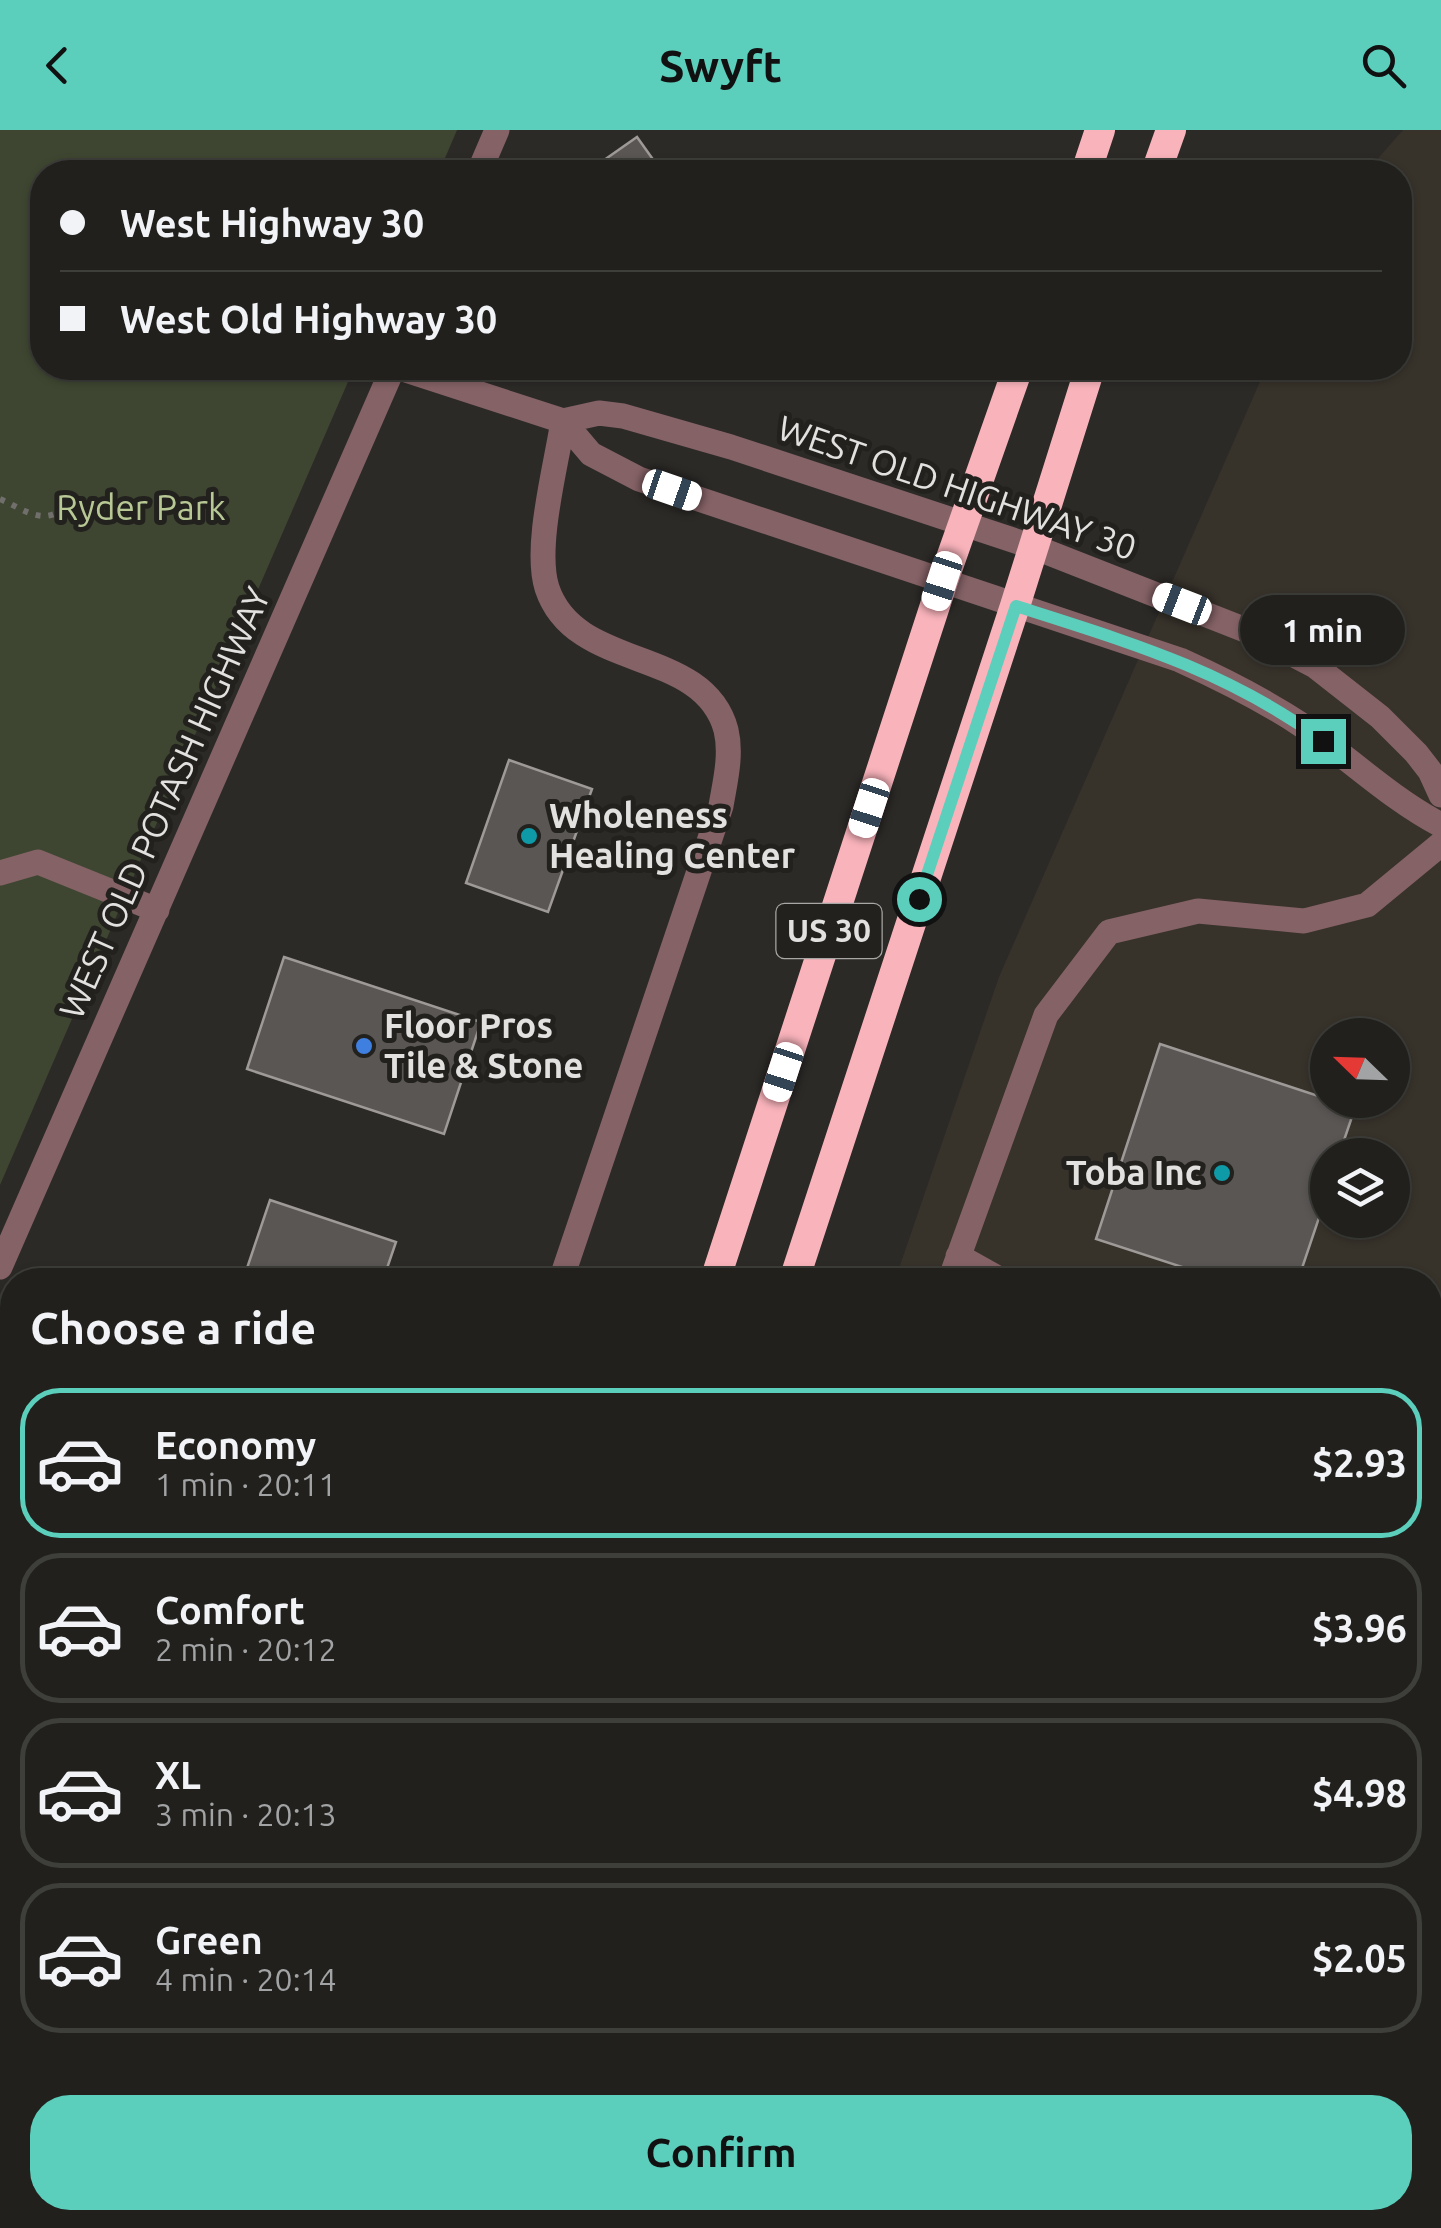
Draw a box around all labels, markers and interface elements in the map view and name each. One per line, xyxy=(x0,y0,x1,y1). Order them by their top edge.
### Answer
icon: back xyxy=(30,38,85,93)
icon: search xyxy=(1356,38,1411,93)
text: Swyft xyxy=(659,40,782,91)
text: West Highway 30 xyxy=(120,202,424,244)
text: West Old Highway 30 xyxy=(120,298,497,340)
street label: WEST OLD HIGHWAY 30 xyxy=(773,407,1142,567)
car xyxy=(639,466,705,514)
park label: Ryder Park xyxy=(56,487,226,527)
car xyxy=(918,548,966,614)
car xyxy=(1149,579,1215,629)
street label: WEST OLD POTASH HIGHWAY xyxy=(51,581,278,1024)
callout: 1 min xyxy=(1240,596,1406,666)
text: 1 min xyxy=(1282,612,1363,648)
route end xyxy=(1301,719,1346,764)
car xyxy=(845,775,893,841)
place label: Wholeness Healing Center xyxy=(549,795,796,875)
marker: Wholeness Healing Center xyxy=(518,825,540,847)
route start xyxy=(897,877,942,922)
road number: US 30 xyxy=(776,904,882,958)
place label: Floor Pros Tile & Stone xyxy=(384,1005,583,1085)
north arrow xyxy=(1310,1018,1410,1118)
map controls xyxy=(1310,1018,1410,1238)
marker: Floor Pros Tile & Stone xyxy=(353,1035,375,1057)
car xyxy=(759,1039,807,1105)
button: layers xyxy=(1310,1138,1410,1238)
place label: Toba Inc xyxy=(1066,1152,1202,1192)
marker: Toba Inc xyxy=(1211,1162,1233,1184)
text: Choose a ride xyxy=(30,1302,316,1353)
icon: car xyxy=(35,1418,125,1508)
text: Economy xyxy=(155,1424,316,1466)
text: $2.93 xyxy=(1312,1442,1407,1484)
text: 1 min · 20:11 xyxy=(155,1466,337,1502)
icon: car xyxy=(35,1583,125,1673)
text: Comfort xyxy=(155,1589,305,1631)
text: $3.96 xyxy=(1312,1607,1407,1649)
text: 2 min · 20:12 xyxy=(155,1631,337,1667)
icon: car xyxy=(35,1748,125,1838)
text: XL xyxy=(155,1754,201,1796)
text: $4.98 xyxy=(1312,1772,1407,1814)
text: 3 min · 20:13 xyxy=(155,1796,337,1832)
icon: car xyxy=(35,1913,125,2003)
text: Green xyxy=(155,1919,263,1961)
text: $2.05 xyxy=(1312,1937,1407,1979)
text: 4 min · 20:14 xyxy=(155,1961,337,1997)
button: Confirm xyxy=(30,2095,1412,2210)

